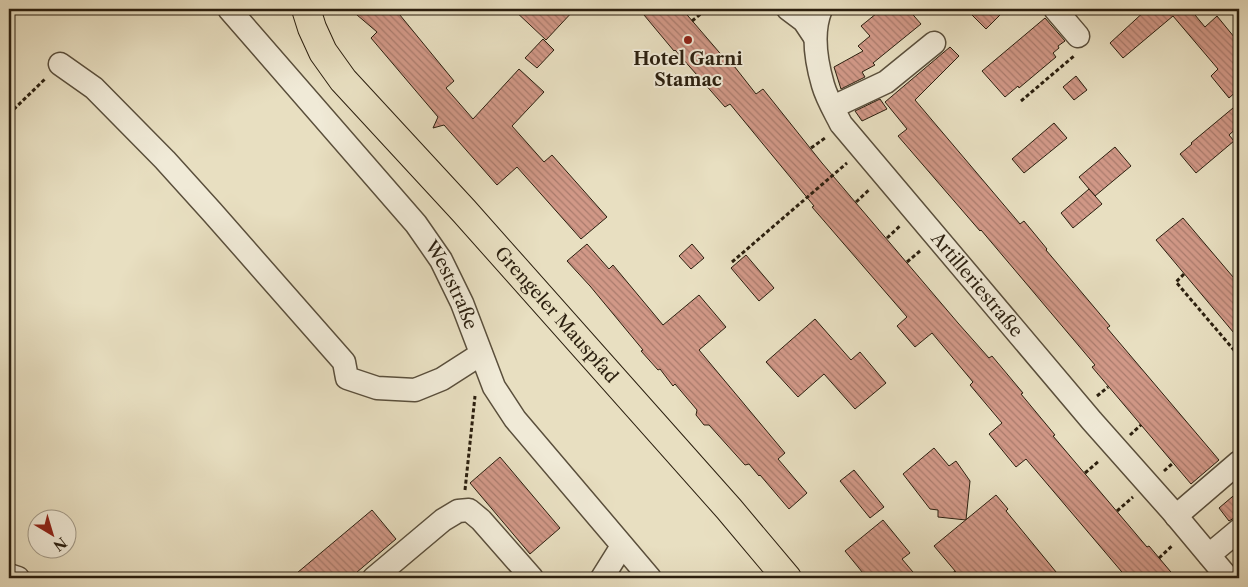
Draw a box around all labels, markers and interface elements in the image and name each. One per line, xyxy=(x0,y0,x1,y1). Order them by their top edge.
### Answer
marker: Hotel Garni Stamac xyxy=(682,34,694,46)
place label: Hotel Garni Stamac xyxy=(633,48,743,91)
street label: Artilleriestraße xyxy=(926,227,1027,342)
street label: Weststraße xyxy=(420,236,482,333)
street label: Grengeler Mauspfad xyxy=(490,242,623,387)
north arrow xyxy=(28,510,78,560)
text: N xyxy=(50,533,70,555)

